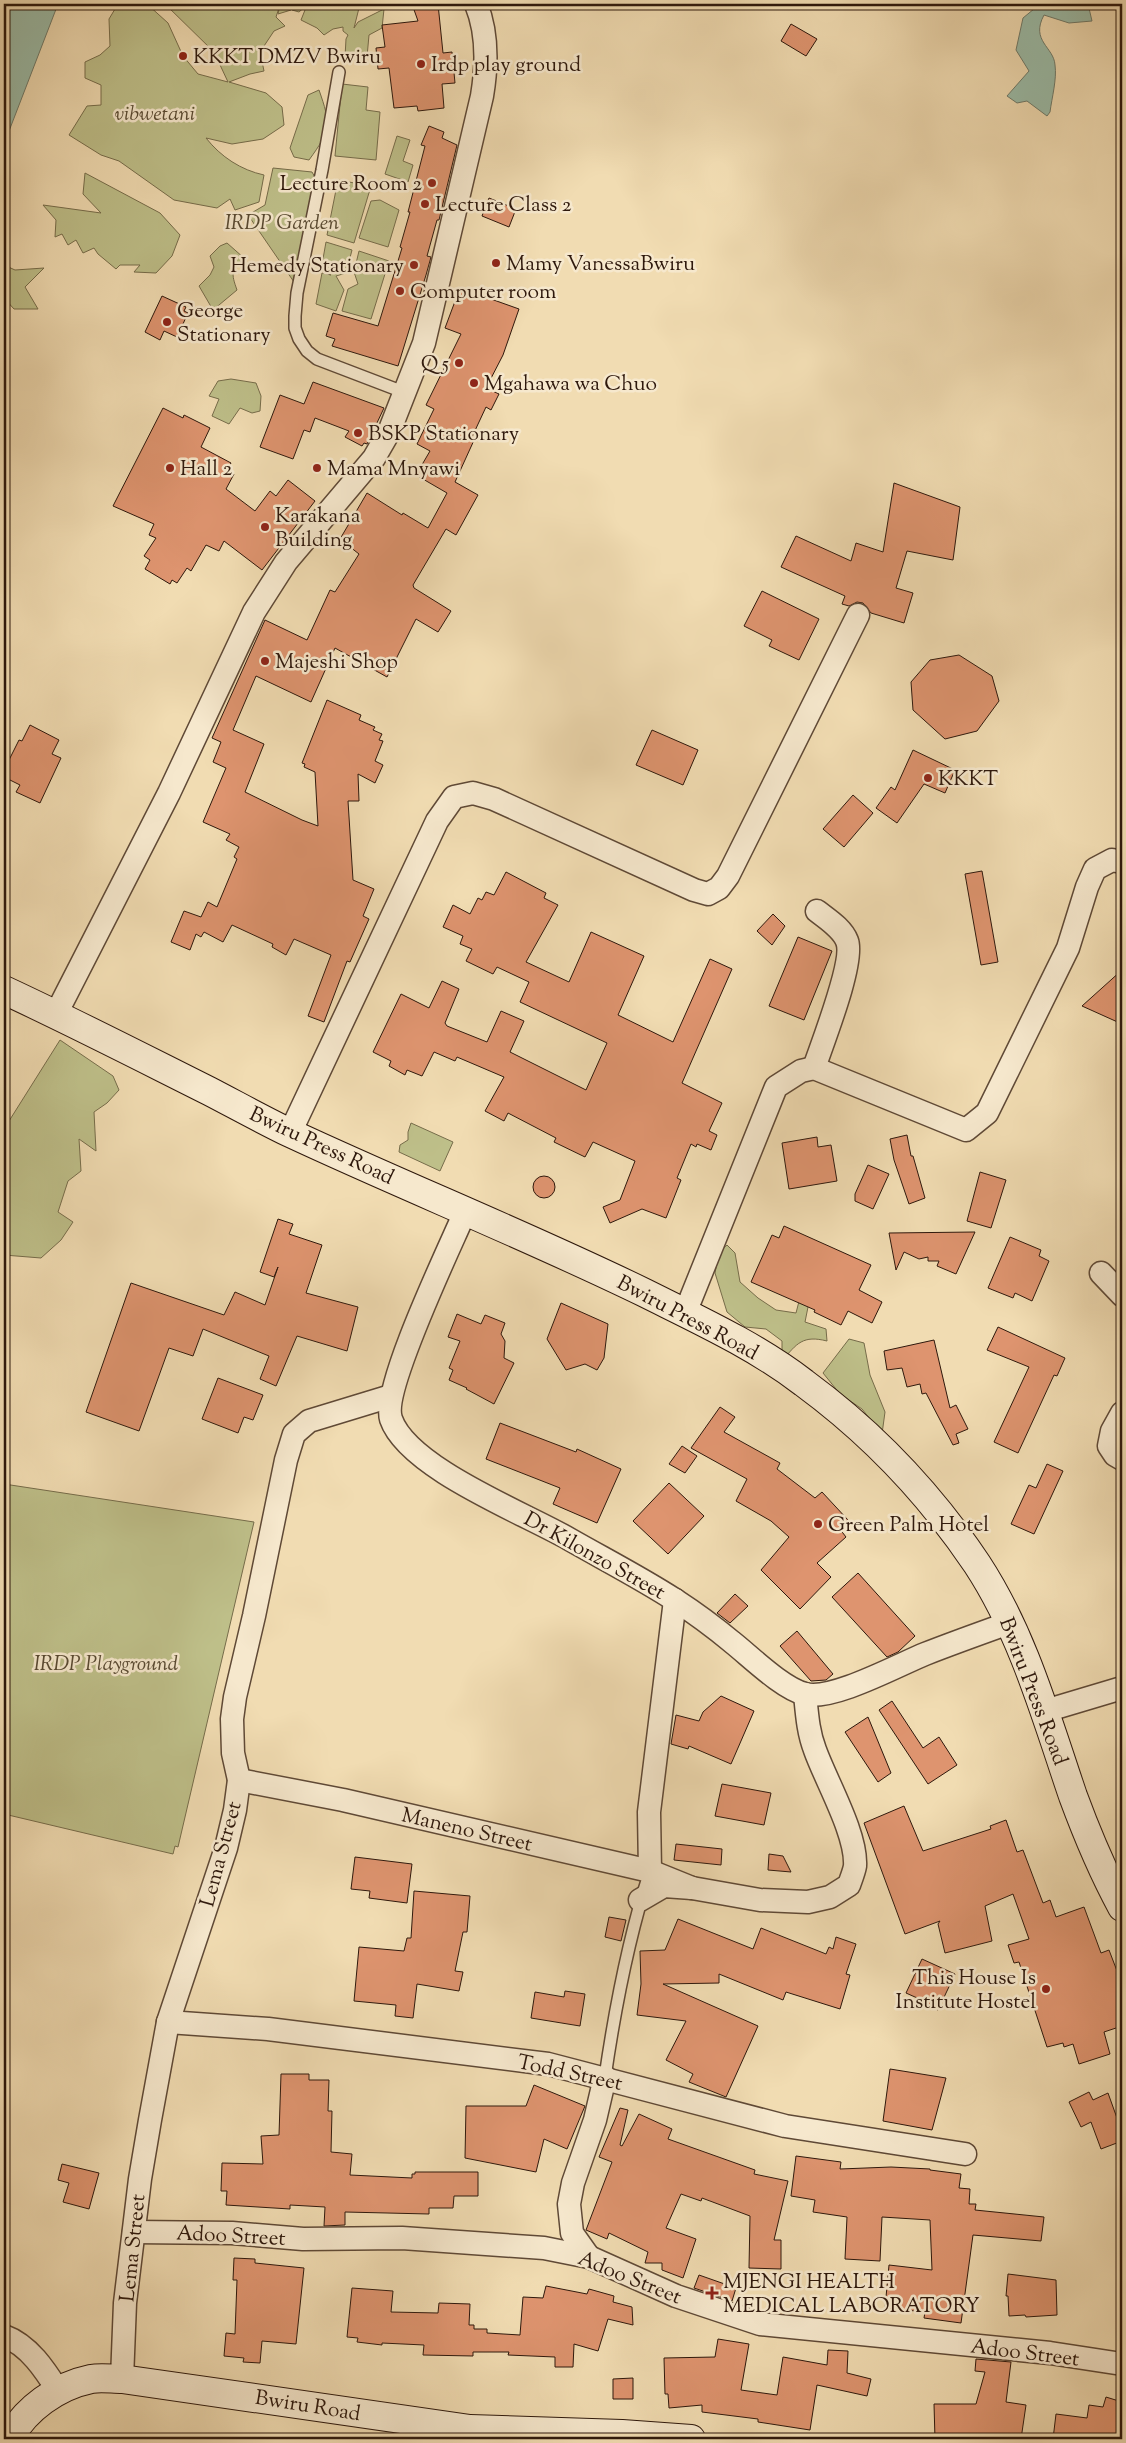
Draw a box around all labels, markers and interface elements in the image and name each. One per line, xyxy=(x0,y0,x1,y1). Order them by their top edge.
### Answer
place label: KKKT DMZV Bwiru xyxy=(193,43,381,73)
marker: KKKT DMZV Bwiru xyxy=(177,50,189,62)
place label: Irdp play ground xyxy=(431,51,581,81)
marker: Irdp play ground xyxy=(415,58,427,70)
park label: vibwetani xyxy=(115,100,195,130)
place label: Lecture Room 2 xyxy=(280,170,422,200)
marker: Lecture Room 2 xyxy=(426,177,438,189)
place label: Lecture Class 2 xyxy=(435,191,572,221)
marker: Lecture Class 2 xyxy=(419,198,431,210)
park label: IRDP Garden xyxy=(225,209,339,239)
place label: Mamy VanessaBwiru xyxy=(506,250,695,280)
place label: Hemedy Stationary xyxy=(230,252,405,282)
marker: Mamy VanessaBwiru xyxy=(490,257,502,269)
marker: Hemedy Stationary xyxy=(408,259,420,271)
place label: Computer room xyxy=(410,278,556,308)
marker: Computer room xyxy=(394,285,406,297)
place label: George Stationary xyxy=(177,297,271,351)
marker: George Stationary xyxy=(161,316,173,328)
place label: Q5 xyxy=(421,350,449,380)
marker: Q5 xyxy=(453,357,465,369)
place label: Mgahawa wa Chuo xyxy=(484,370,657,400)
marker: Mgahawa wa Chuo xyxy=(468,377,480,389)
place label: BSKP Stationary xyxy=(368,420,520,450)
marker: BSKP Stationary xyxy=(352,427,364,439)
place label: Hall 2 xyxy=(180,455,232,485)
place label: Mama Mnyawi xyxy=(327,455,460,485)
marker: Hall 2 xyxy=(164,462,176,474)
marker: Mama Mnyawi xyxy=(311,462,323,474)
place label: Karakana Building xyxy=(275,502,361,556)
marker: Karakana Building xyxy=(259,521,271,533)
place label: Majeshi Shop xyxy=(275,648,398,678)
marker: Majeshi Shop xyxy=(259,655,271,667)
place label: KKKT xyxy=(938,765,998,795)
marker: KKKT xyxy=(922,772,934,784)
street label: Bwiru Press Road xyxy=(244,1100,399,1194)
street label: Bwiru Press Road xyxy=(611,1269,763,1369)
street label: Dr Kilonzo Street xyxy=(518,1505,670,1608)
place label: Green Palm Hotel xyxy=(828,1511,989,1541)
marker: Green Palm Hotel xyxy=(812,1518,824,1530)
street label: Bwiru Press Road xyxy=(990,1613,1074,1770)
park label: IRDP Playground xyxy=(34,1650,179,1680)
street label: Lema Street xyxy=(193,1798,250,1911)
street label: Maneno Street xyxy=(398,1801,535,1861)
place label: This House Is Institute Hostel xyxy=(896,1964,1036,2018)
marker: This House Is Institute Hostel xyxy=(1040,1983,1052,1995)
street label: Todd Street xyxy=(514,2048,625,2100)
street label: Lema Street xyxy=(113,2193,155,2304)
street label: Adoo Street xyxy=(176,2219,286,2255)
street label: Adoo Street xyxy=(573,2244,686,2313)
place label: MJENGI HEALTH MEDICAL LABORATORY xyxy=(723,2268,980,2322)
marker: MJENGI HEALTH MEDICAL LABORATORY xyxy=(705,2286,719,2300)
street label: Adoo Street xyxy=(969,2332,1081,2376)
street label: Bwiru Road xyxy=(253,2384,363,2430)

